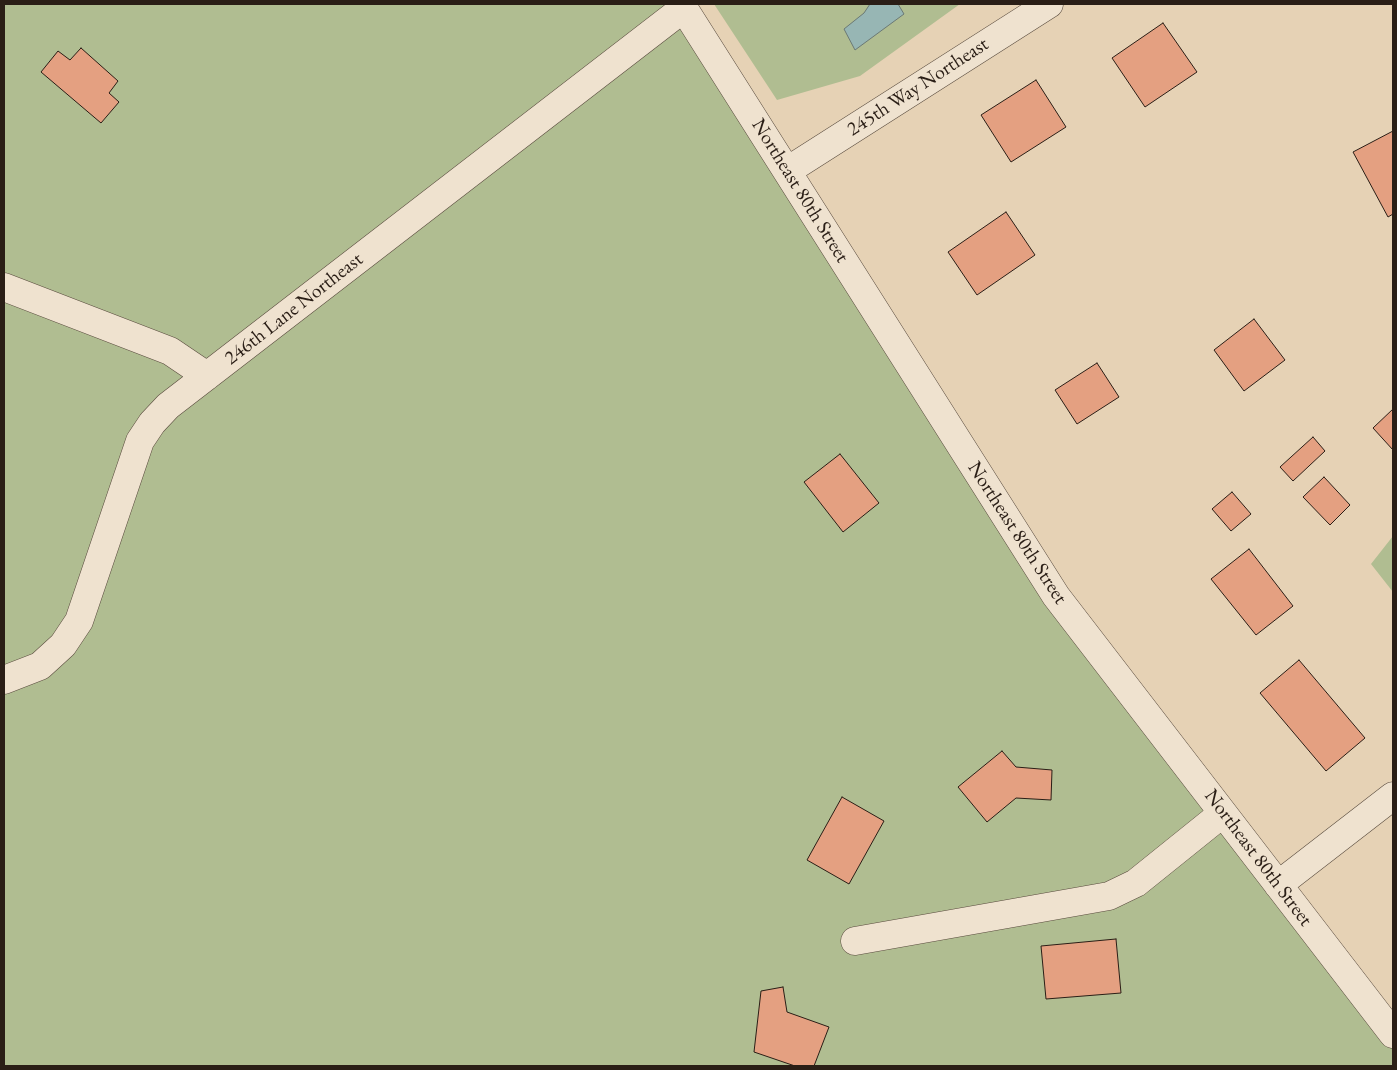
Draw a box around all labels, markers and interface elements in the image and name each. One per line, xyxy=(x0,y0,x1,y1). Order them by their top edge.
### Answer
street label: 245th Way Northeast xyxy=(843,32,993,142)
street label: Northeast 80th Street xyxy=(746,115,854,267)
street label: 246th Lane Northeast xyxy=(220,248,368,370)
street label: Northeast 80th Street xyxy=(962,457,1072,609)
street label: Northeast 80th Street xyxy=(1199,785,1317,931)

